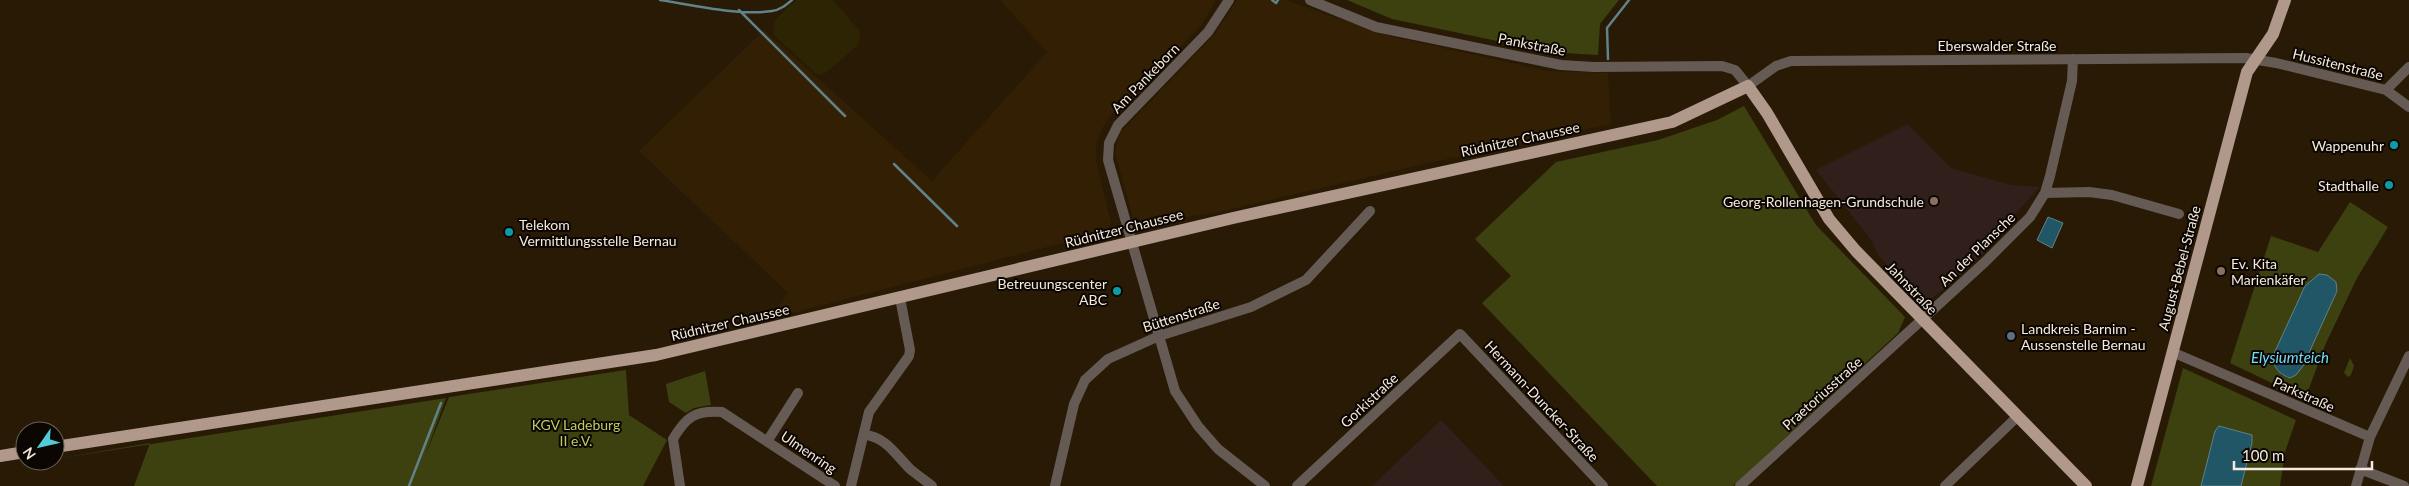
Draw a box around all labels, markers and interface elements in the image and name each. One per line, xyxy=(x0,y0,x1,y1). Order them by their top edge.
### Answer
street label: Pankstraße xyxy=(1497,29,1567,59)
street label: Eberswalder Straße xyxy=(1938,37,2056,54)
street label: Am Pankeborn xyxy=(1108,40,1182,116)
street label: Hussitenstraße xyxy=(2291,45,2385,83)
street label: Rüdnitzer Chaussee xyxy=(1459,118,1581,160)
place label: Wappenuhr xyxy=(2312,137,2384,154)
marker: Wappenuhr xyxy=(2388,139,2400,151)
place label: Stadthalle xyxy=(2318,177,2379,194)
marker: Stadthalle xyxy=(2383,179,2395,191)
place label: Georg-Rollenhagen-Grundschule xyxy=(1723,193,1924,210)
marker: Georg-Rollenhagen-Grundschule xyxy=(1928,195,1940,207)
street label: August-Bebel-Straße xyxy=(2154,204,2204,332)
street label: Rüdnitzer Chaussee xyxy=(1063,205,1185,251)
street label: An der Plansche xyxy=(1936,209,2018,289)
place label: Telekom Vermittlungsstelle Bernau xyxy=(519,216,677,249)
marker: Telekom Vermittlungsstelle Bernau xyxy=(503,226,515,238)
place label: Ev. Kita Marienkäfer xyxy=(2231,255,2306,288)
street label: Jahnstraße xyxy=(1883,258,1941,318)
marker: Ev. Kita Marienkäfer xyxy=(2215,265,2227,277)
place label: Betreuungscenter ABC xyxy=(998,275,1108,308)
marker: Betreuungscenter ABC xyxy=(1111,285,1123,297)
street label: Büttenstraße xyxy=(1140,295,1222,335)
street label: Rüdnitzer Chaussee xyxy=(669,300,791,344)
place label: Landkreis Barnim - Aussenstelle Bernau xyxy=(2021,320,2145,353)
marker: Landkreis Barnim - Aussenstelle Bernau xyxy=(2005,330,2017,342)
street label: Hermann-Duncker-Straße xyxy=(1482,337,1602,465)
water label: Elysiumteich xyxy=(2251,348,2329,366)
street label: Praetoriusstraße xyxy=(1779,353,1865,433)
street label: Gorkistraße xyxy=(1337,369,1401,431)
street label: Parkstraße xyxy=(2270,373,2338,415)
park label: KGV Ladeburg II e.V. xyxy=(532,416,620,449)
north arrow xyxy=(15,421,65,471)
street label: Ulmenring xyxy=(778,427,840,477)
scale bar xyxy=(2234,438,2372,470)
text: N xyxy=(19,444,39,463)
text: 100 m xyxy=(2242,446,2284,464)

